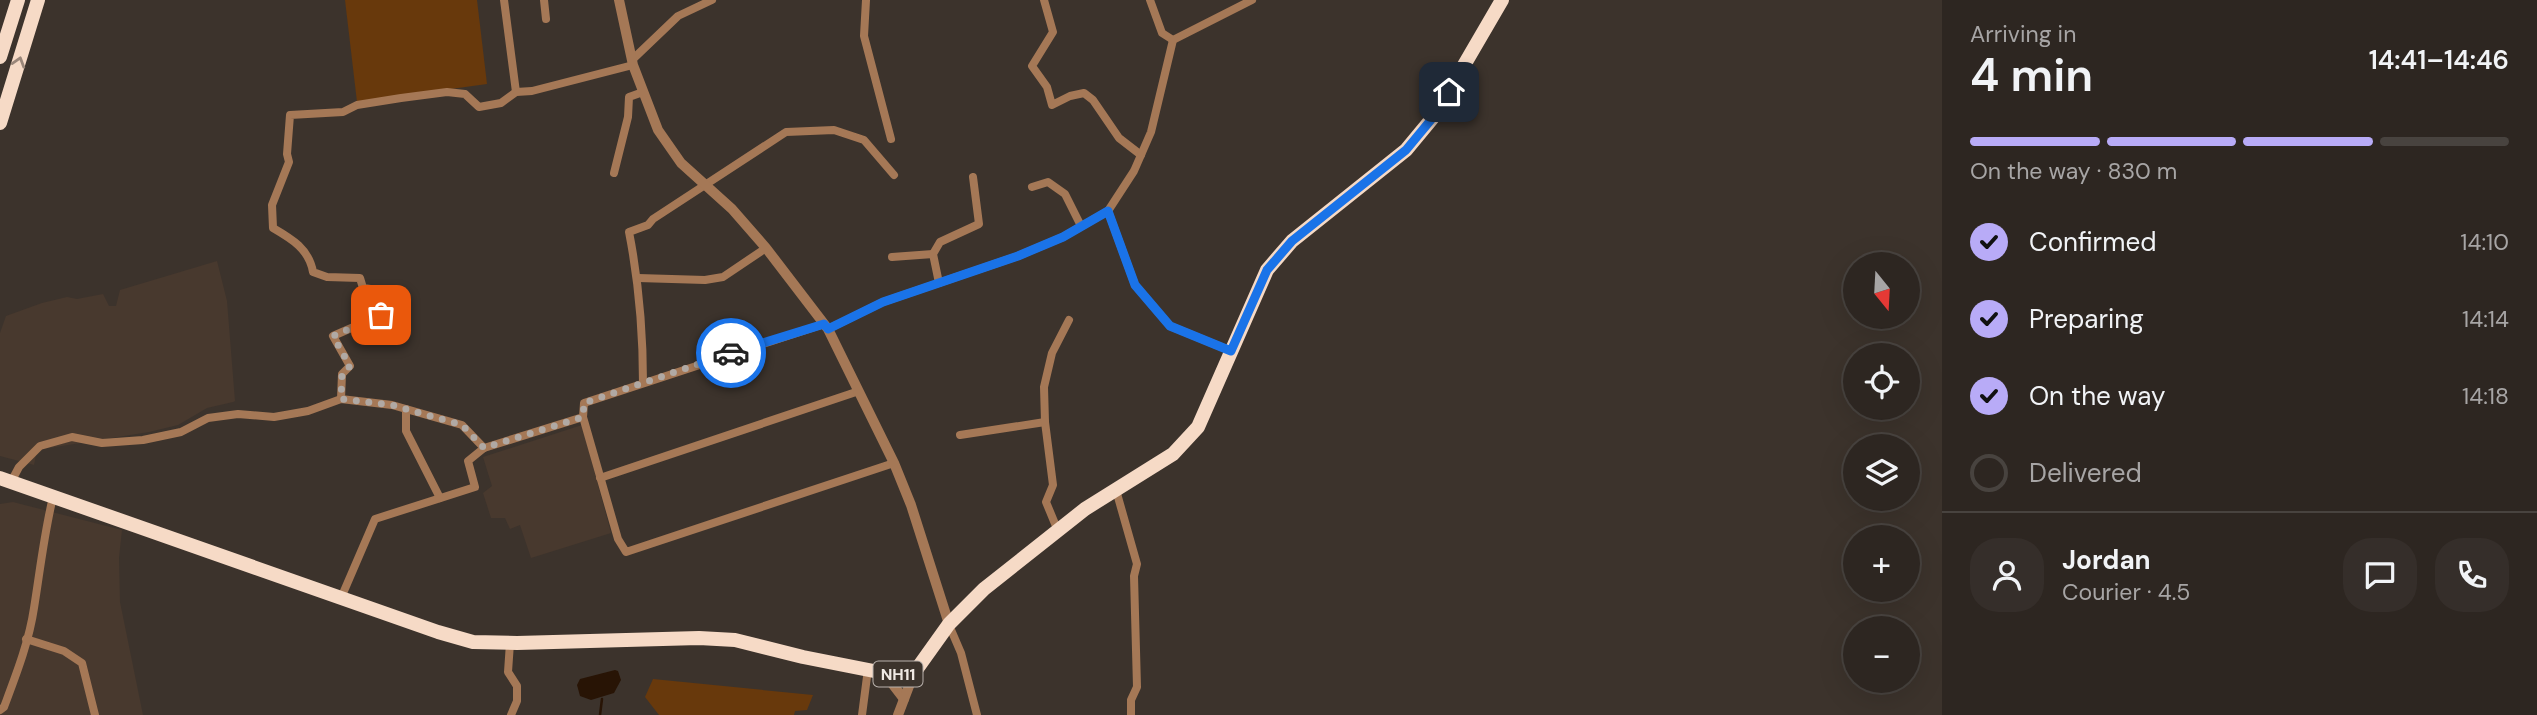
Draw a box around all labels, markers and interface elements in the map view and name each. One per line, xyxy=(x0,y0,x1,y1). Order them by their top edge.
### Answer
text: Arriving in xyxy=(1970,19,2076,49)
text: 14:41–14:46 xyxy=(2369,43,2509,77)
text: 4 min xyxy=(1970,45,2093,105)
one-way arrow xyxy=(11,56,26,68)
pin xyxy=(1419,62,1479,122)
icon: home xyxy=(1430,73,1468,111)
text: On the way · 830 m xyxy=(1970,156,2177,186)
icon: check xyxy=(1970,223,2008,261)
text: Confirmed xyxy=(2029,225,2156,259)
text: 14:10 xyxy=(2460,227,2509,257)
north arrow xyxy=(1843,252,1920,329)
map controls xyxy=(1843,252,1920,693)
pin xyxy=(351,285,411,345)
icon: bag xyxy=(362,296,400,334)
icon: check xyxy=(1970,300,2008,338)
text: Preparing xyxy=(2029,302,2144,336)
text: 14:14 xyxy=(2462,304,2509,334)
courier xyxy=(696,318,766,388)
icon: car xyxy=(712,334,750,372)
button: locate xyxy=(1843,343,1920,420)
icon: check xyxy=(1970,377,2008,415)
text: On the way xyxy=(2029,379,2165,413)
text: 14:18 xyxy=(2462,381,2509,411)
button: layers xyxy=(1843,434,1920,511)
text: Delivered xyxy=(2029,456,2142,490)
button: + xyxy=(1843,525,1920,602)
button: person xyxy=(1970,538,2044,612)
button: chat xyxy=(2343,538,2417,612)
button: phone xyxy=(2435,538,2509,612)
text: Jordan xyxy=(2062,543,2151,577)
text: Courier · 4.5 xyxy=(2062,577,2190,607)
button: − xyxy=(1843,616,1920,693)
road number: NH11 xyxy=(874,662,922,687)

